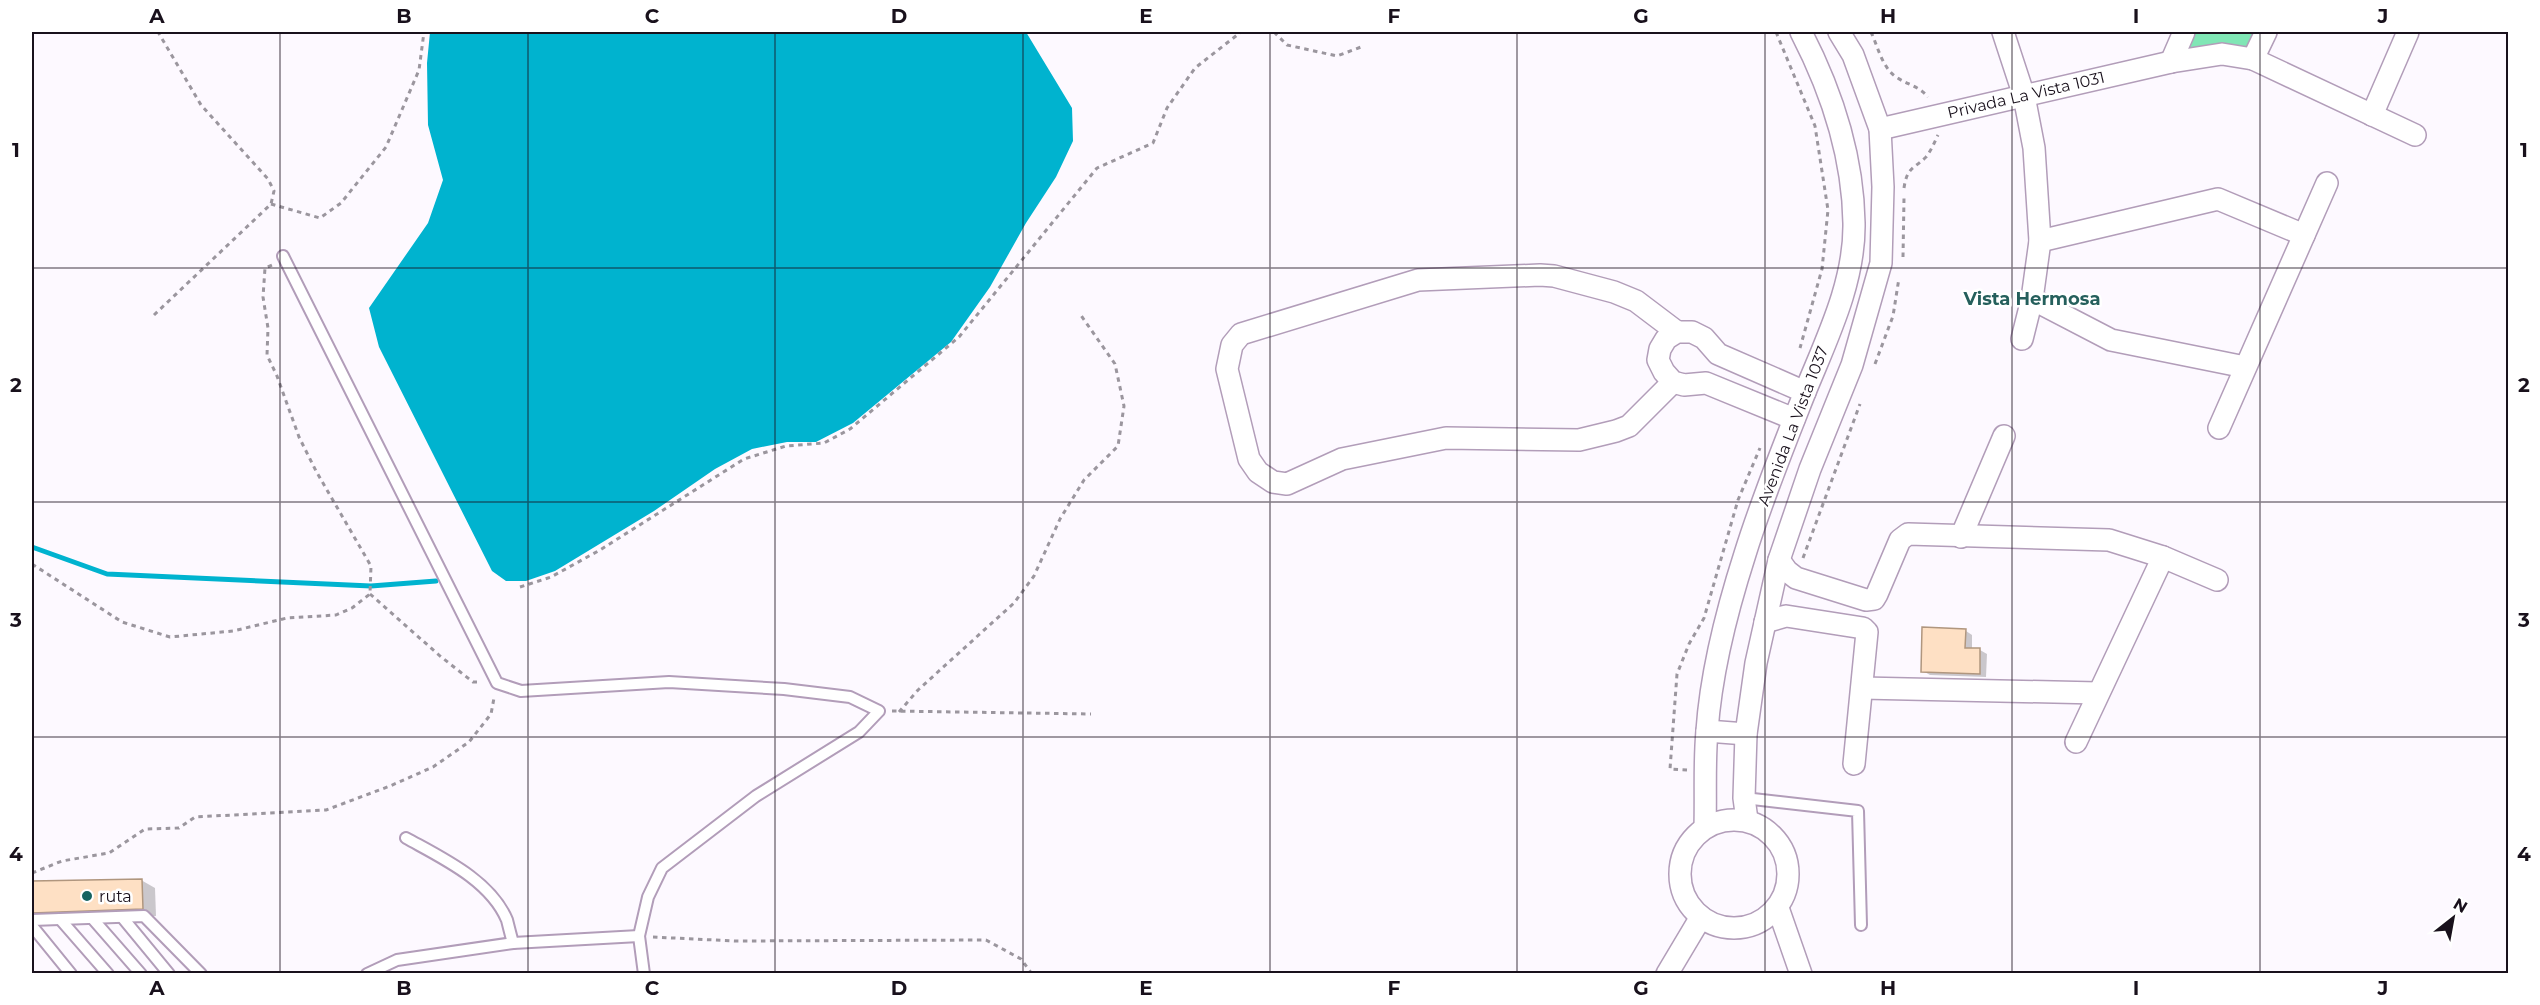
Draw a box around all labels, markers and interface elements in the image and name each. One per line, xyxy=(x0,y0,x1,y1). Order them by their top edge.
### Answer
text: A xyxy=(148,4,165,28)
text: B xyxy=(396,4,412,28)
text: C xyxy=(645,4,660,28)
text: D xyxy=(891,4,907,28)
text: E xyxy=(1139,4,1153,28)
text: F xyxy=(1388,4,1401,28)
text: G xyxy=(1633,4,1649,28)
text: H xyxy=(1880,4,1896,28)
text: I xyxy=(2133,4,2139,28)
text: J xyxy=(2377,4,2388,28)
street label: Privada La Vista 1031 xyxy=(1945,68,2107,122)
text: 1 xyxy=(12,138,20,162)
text: 1 xyxy=(2520,138,2528,162)
district label: Vista Hermosa xyxy=(1962,288,2101,310)
street label: Avenida La Vista 1037 xyxy=(1754,344,1832,508)
text: 2 xyxy=(10,373,22,397)
text: 2 xyxy=(2518,373,2530,397)
text: 3 xyxy=(9,608,22,632)
text: 3 xyxy=(2517,608,2530,632)
text: 4 xyxy=(9,842,23,866)
text: 4 xyxy=(2517,842,2531,866)
place label: ruta xyxy=(99,887,132,906)
north arrow xyxy=(2423,888,2483,948)
marker: ruta xyxy=(80,889,94,903)
text: N xyxy=(2450,894,2471,917)
text: A xyxy=(148,976,165,1000)
text: B xyxy=(396,976,412,1000)
text: C xyxy=(645,976,660,1000)
text: D xyxy=(891,976,907,1000)
text: E xyxy=(1139,976,1153,1000)
text: F xyxy=(1388,976,1401,1000)
text: G xyxy=(1633,976,1649,1000)
text: H xyxy=(1880,976,1896,1000)
text: I xyxy=(2133,976,2139,1000)
text: J xyxy=(2377,976,2388,1000)

